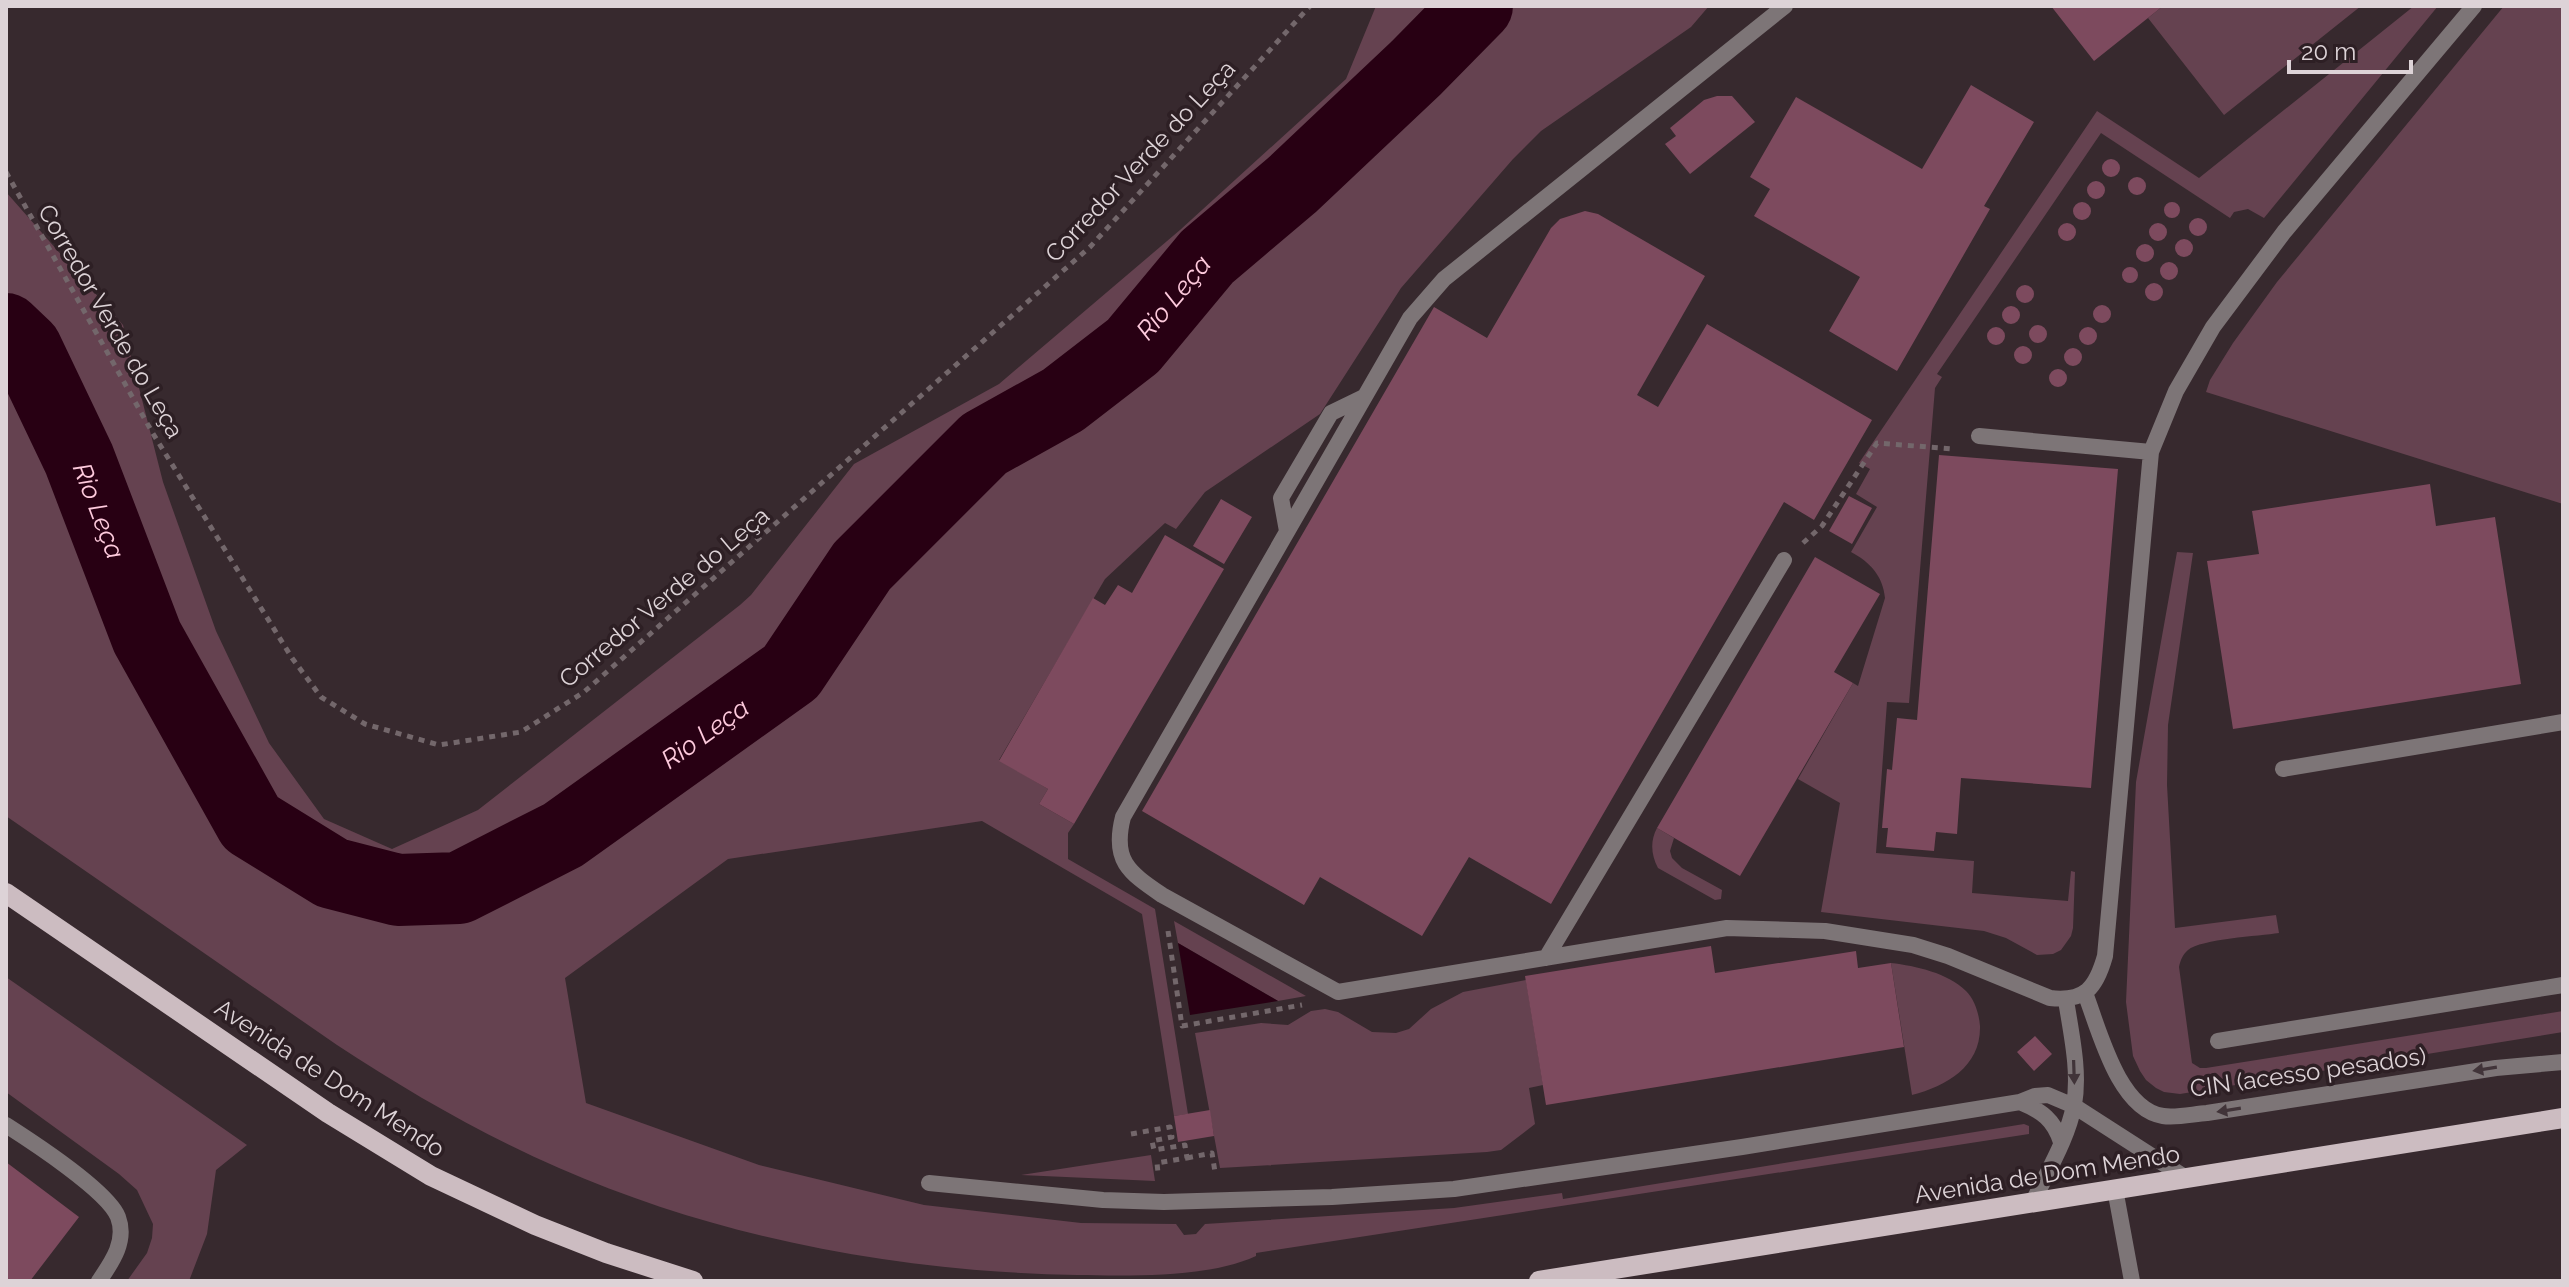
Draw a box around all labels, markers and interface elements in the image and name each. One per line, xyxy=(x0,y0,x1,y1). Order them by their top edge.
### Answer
scale bar xyxy=(2289,24,2411,74)
text: 20 m xyxy=(2301,37,2356,66)
street label: Corredor Verde do Leça xyxy=(1039,54,1241,268)
street label: Corredor Verde do Leça xyxy=(32,199,190,443)
water label: Rio Leça xyxy=(1130,249,1217,345)
water label: Rio Leça xyxy=(67,459,131,563)
street label: Corredor Verde do Leça xyxy=(553,501,775,693)
water label: Rio Leça xyxy=(656,692,755,775)
street label: Avenida de Dom Mendo xyxy=(210,993,450,1163)
street label: CIN (acesso pesados) xyxy=(2188,1041,2428,1103)
one-way arrow xyxy=(2068,1060,2081,1085)
one-way arrow xyxy=(2473,1064,2498,1076)
one-way arrow xyxy=(2216,1104,2241,1117)
street label: Avenida de Dom Mendo xyxy=(1912,1139,2182,1209)

